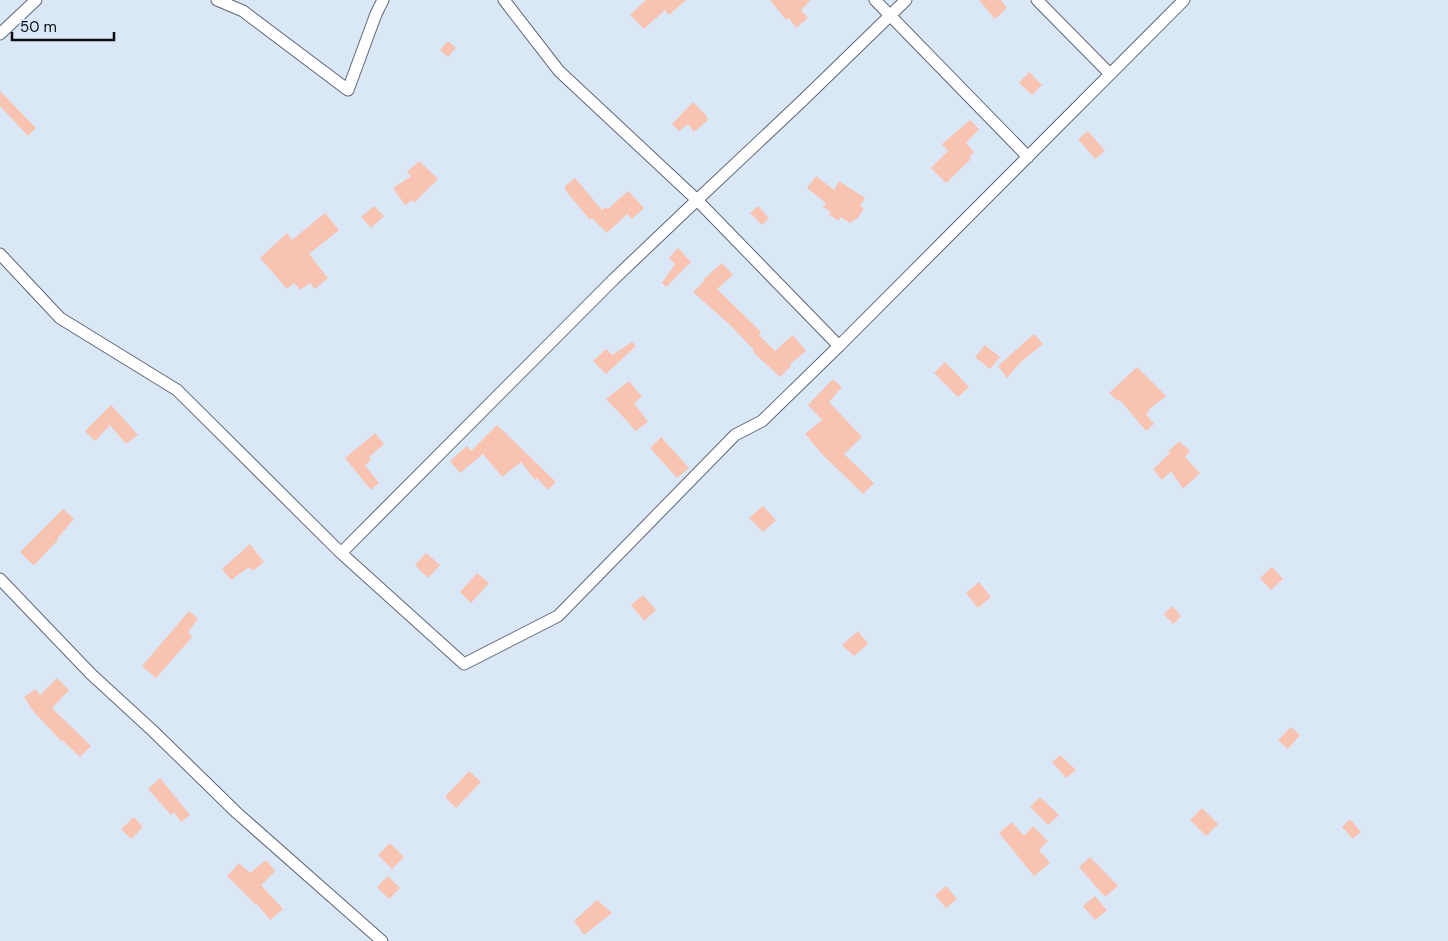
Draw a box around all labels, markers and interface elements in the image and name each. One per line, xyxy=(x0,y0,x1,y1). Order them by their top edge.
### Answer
scale bar xyxy=(12,10,115,42)
text: 50 m xyxy=(20,17,57,37)

